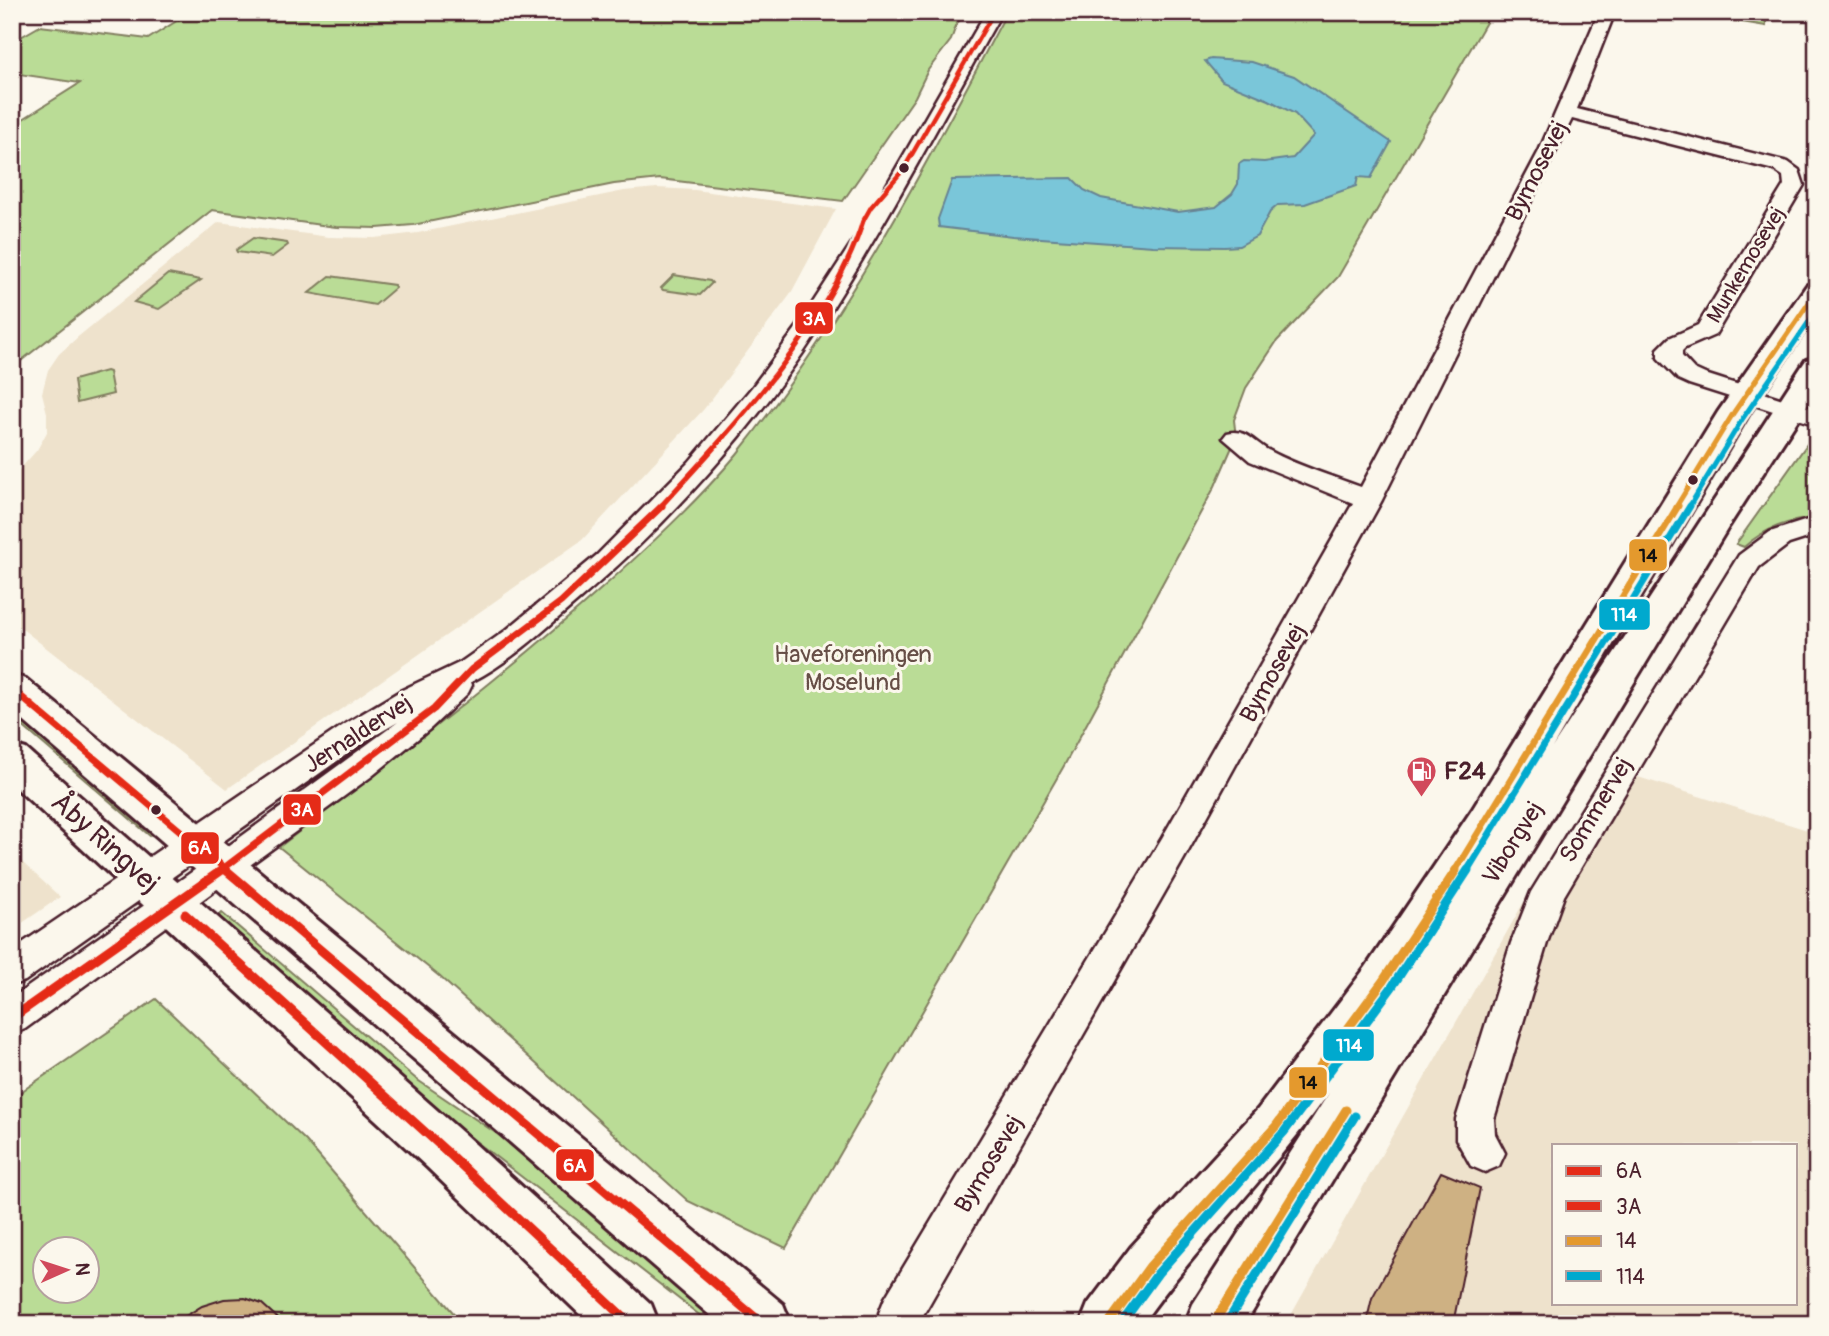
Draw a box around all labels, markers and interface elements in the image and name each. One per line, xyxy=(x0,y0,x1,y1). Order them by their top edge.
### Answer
street label: Bymosevej xyxy=(1499,116,1575,226)
unlabelled marker xyxy=(897,161,911,175)
street label: Munkemosevej xyxy=(1701,202,1791,328)
line badge: 3A xyxy=(794,301,834,335)
text: 3A xyxy=(803,307,826,331)
unlabelled marker xyxy=(1686,473,1700,487)
line badge: 14 xyxy=(1628,538,1668,572)
text: 14 xyxy=(1639,544,1657,568)
line badge: 114 xyxy=(1598,598,1651,631)
text: 114 xyxy=(1611,603,1637,627)
street label: Bymosevej xyxy=(1234,618,1312,728)
park label: Haveforeningen Moselund xyxy=(774,640,932,697)
street label: Jernaldervej xyxy=(299,688,417,780)
street label: Sommervej xyxy=(1553,752,1639,868)
fuel station icon: F24 xyxy=(1404,754,1438,798)
place label: F24 xyxy=(1444,757,1486,786)
street label: Åby Ringvej xyxy=(43,785,167,901)
line badge: 3A xyxy=(282,793,322,826)
street label: Viborgvej xyxy=(1476,796,1550,890)
text: 3A xyxy=(291,798,314,822)
unlabelled marker xyxy=(149,803,163,817)
line badge: 6A xyxy=(180,831,220,865)
text: 6A xyxy=(188,836,212,860)
line badge: 114 xyxy=(1322,1028,1375,1062)
text: 114 xyxy=(1336,1034,1362,1058)
line badge: 14 xyxy=(1288,1066,1328,1099)
text: 14 xyxy=(1299,1071,1317,1095)
street label: Bymosevej xyxy=(949,1110,1029,1218)
legend xyxy=(1552,1144,1798,1304)
line badge: 6A xyxy=(555,1148,595,1182)
text: 6A xyxy=(563,1154,587,1178)
text: 6A xyxy=(1616,1158,1642,1185)
text: 3A xyxy=(1616,1194,1641,1221)
text: 14 xyxy=(1616,1228,1636,1255)
north arrow xyxy=(32,1234,102,1304)
text: N xyxy=(70,1262,94,1276)
text: 114 xyxy=(1616,1264,1645,1291)

